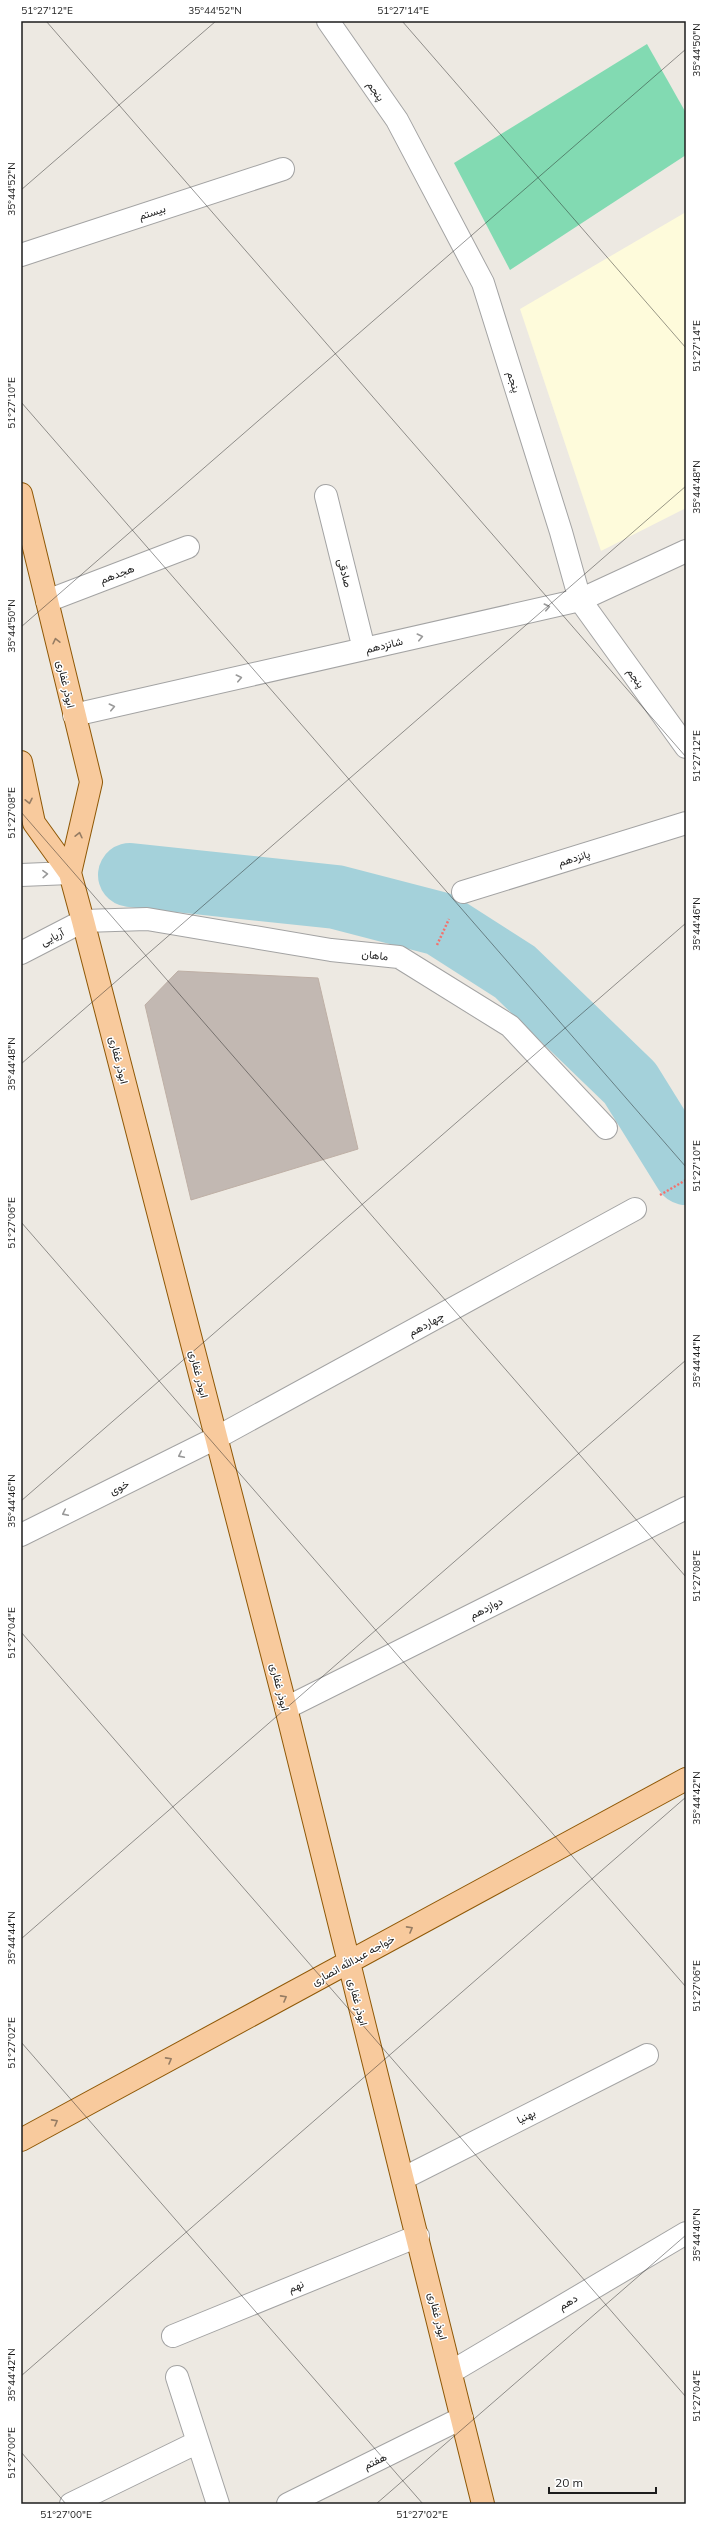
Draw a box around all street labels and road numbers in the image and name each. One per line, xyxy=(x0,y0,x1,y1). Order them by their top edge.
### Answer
street label: پنجم xyxy=(363,78,388,104)
street label: بیستم xyxy=(137,201,168,224)
street label: پنجم xyxy=(503,370,524,395)
street label: صادقی xyxy=(335,557,355,589)
street label: هجدهم xyxy=(98,561,137,588)
street label: شانزدهم xyxy=(364,634,405,657)
street label: ابوذر غفاری xyxy=(54,659,78,709)
street label: پنجم xyxy=(623,665,648,691)
street label: پانزدهم xyxy=(556,847,592,870)
street label: آریایی xyxy=(38,924,67,949)
street label: ماهان xyxy=(361,947,389,963)
street label: ابوذر غفاری xyxy=(106,1035,132,1085)
street label: چهاردهم xyxy=(406,1309,447,1340)
street label: ابوذر غفاری xyxy=(186,1349,212,1399)
street label: خوی xyxy=(107,1476,131,1498)
street label: دوازدهم xyxy=(467,1594,505,1623)
street label: ابوذر غفاری xyxy=(267,1662,293,1712)
street label: خواجه عبدالله انصاری xyxy=(309,1931,397,1989)
street label: ابوذر غفاری xyxy=(345,1977,371,2027)
street label: بهنیا xyxy=(514,2105,538,2127)
street label: نهم xyxy=(286,2277,306,2296)
street label: ابوذر غفاری xyxy=(425,2291,451,2341)
street label: دهم xyxy=(556,2291,581,2314)
street label: هفتم xyxy=(361,2449,390,2473)

